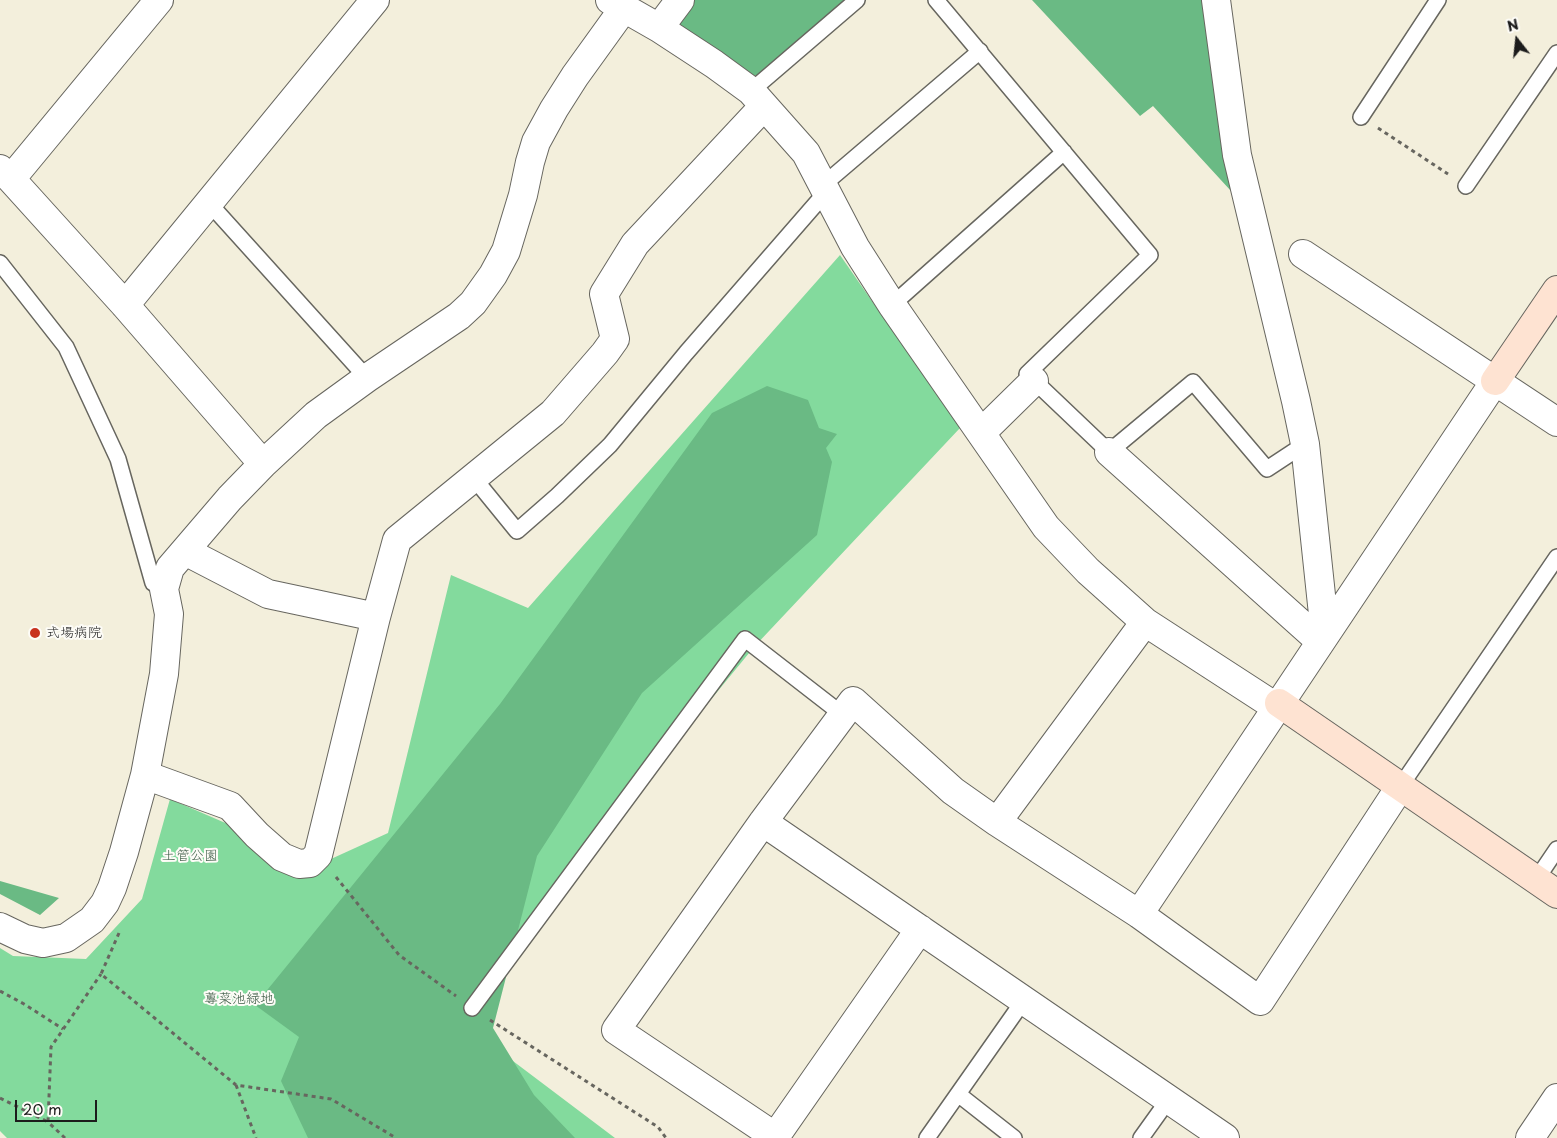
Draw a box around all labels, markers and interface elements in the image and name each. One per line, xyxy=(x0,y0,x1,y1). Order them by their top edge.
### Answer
text: N xyxy=(1505,13,1521,37)
north arrow xyxy=(1492,15,1542,65)
place label: 式場病院 xyxy=(46,625,102,641)
marker: 式場病院 xyxy=(28,626,42,640)
park label: 土管公園 xyxy=(162,848,218,864)
park label: 蓴菜池緑地 xyxy=(204,991,274,1007)
scale bar xyxy=(18,1090,100,1122)
text: 20 m xyxy=(23,1097,62,1120)

